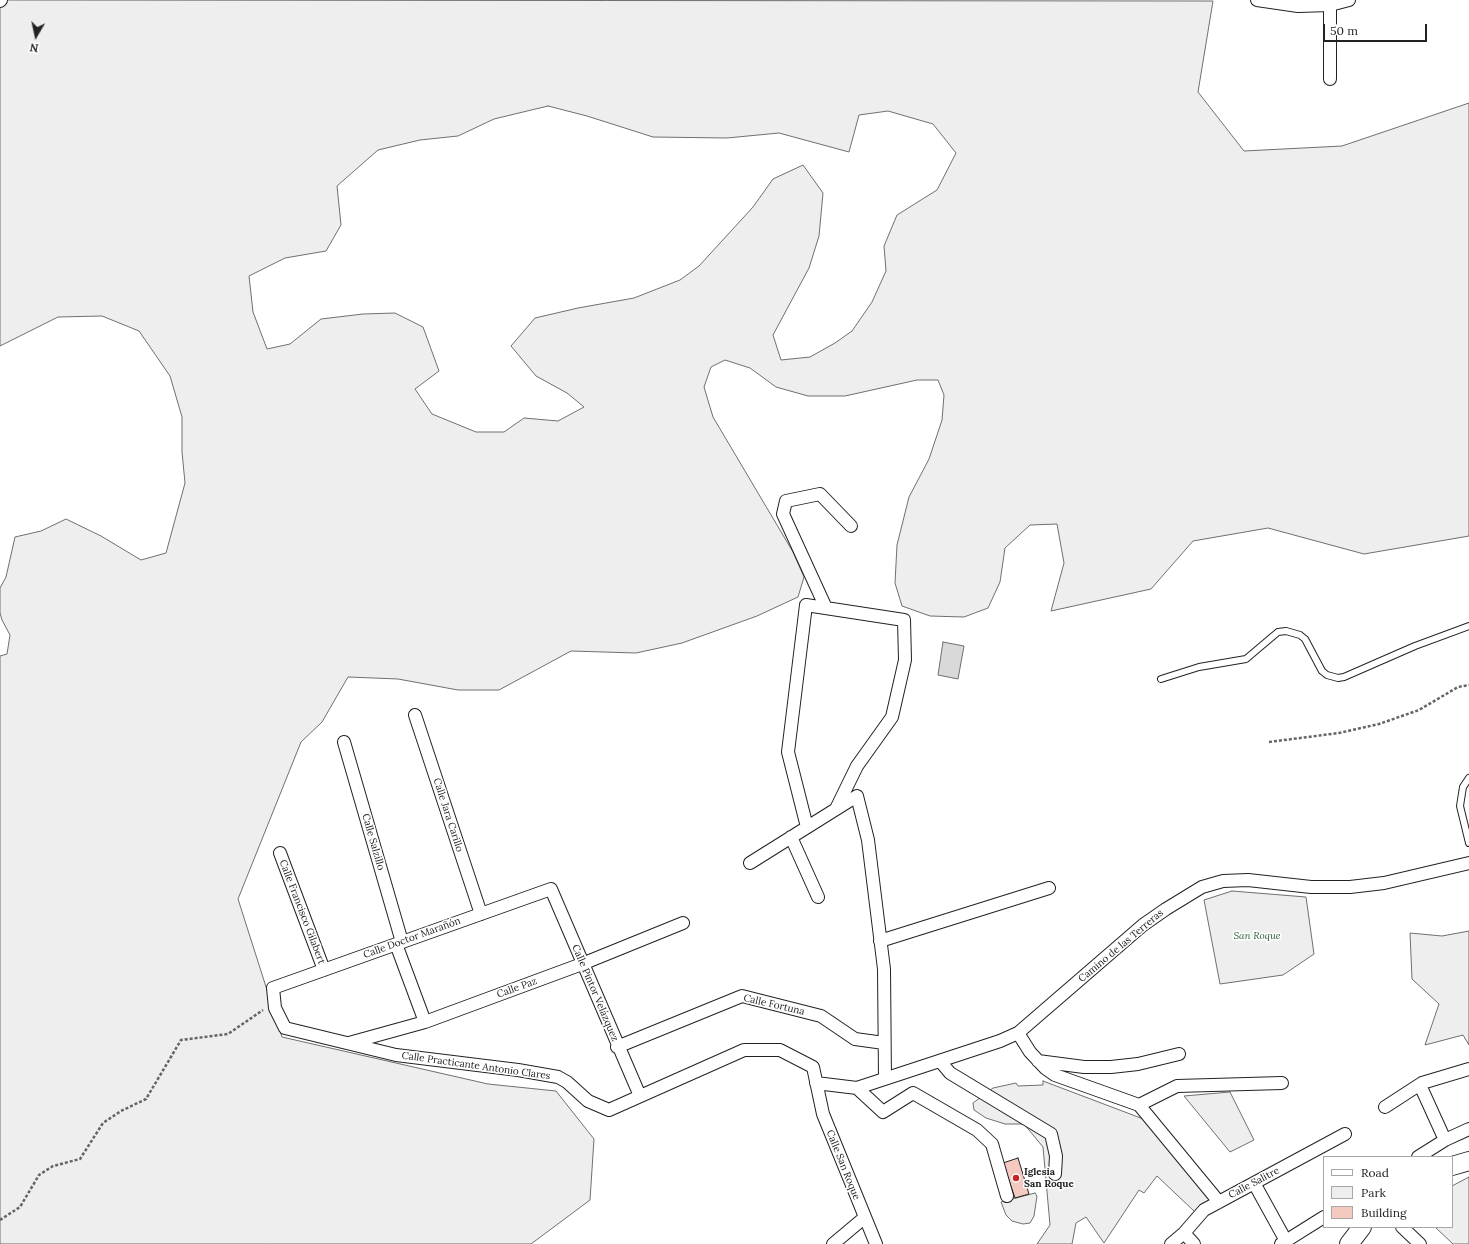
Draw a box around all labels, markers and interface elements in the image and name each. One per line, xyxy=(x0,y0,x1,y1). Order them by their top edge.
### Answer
north arrow xyxy=(16,16,56,56)
scale bar xyxy=(1325,16,1429,42)
text: 50 m xyxy=(1330,23,1358,38)
text: N xyxy=(29,40,39,55)
street label: Calle Jara Carillo xyxy=(430,777,466,853)
street label: Calle Salzillo xyxy=(359,812,387,872)
street label: Calle Francisco Gilabert xyxy=(277,858,327,966)
street label: Camino de las Terreras xyxy=(1076,907,1166,985)
street label: Calle Doctor Marañón xyxy=(362,915,462,961)
park label: San Roque xyxy=(1233,930,1281,942)
street label: Calle Pintor Velázquez xyxy=(569,943,621,1043)
street label: Calle Paz xyxy=(495,975,539,1001)
street label: Calle Fortuna xyxy=(742,992,806,1018)
street label: Calle Practicante Antonio Clares xyxy=(401,1050,551,1082)
street label: Calle San Roque xyxy=(824,1128,862,1202)
legend xyxy=(1323,1156,1453,1228)
street label: Calle Salitre xyxy=(1227,1165,1281,1201)
text: Road xyxy=(1361,1165,1389,1180)
place label: Iglesia San Roque xyxy=(1024,1166,1074,1190)
marker: Iglesia San Roque xyxy=(1011,1173,1021,1183)
text: Park xyxy=(1361,1185,1386,1200)
text: Building xyxy=(1361,1205,1407,1220)

